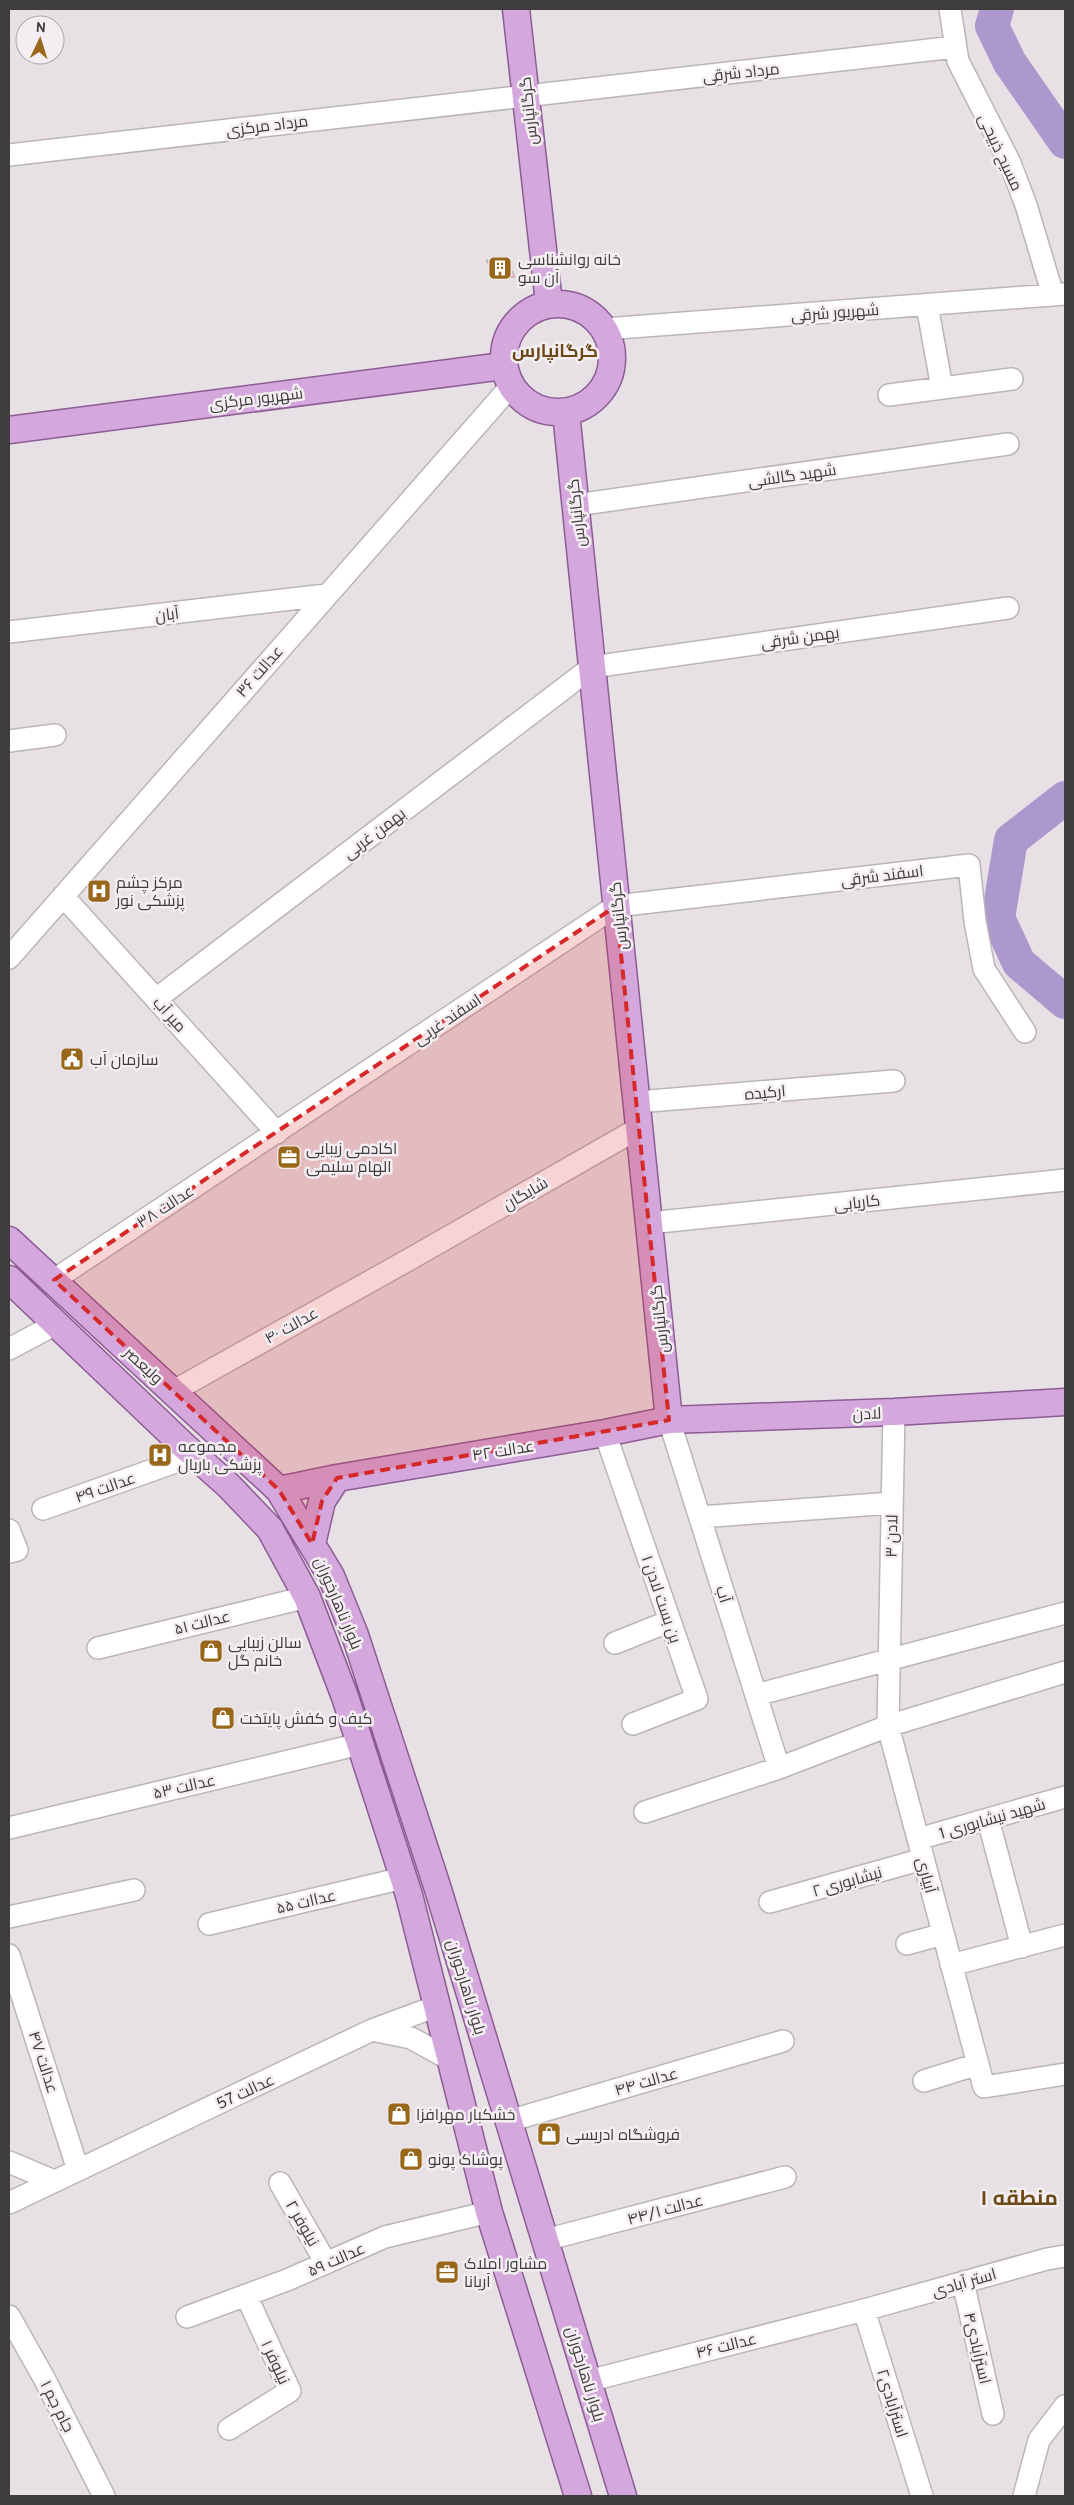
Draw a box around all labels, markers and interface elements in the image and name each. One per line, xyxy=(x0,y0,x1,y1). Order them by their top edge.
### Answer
north arrow xyxy=(15,15,65,65)
text: N xyxy=(35,20,46,37)
street label: مرداد شرقی xyxy=(702,60,781,88)
street label: گرگانپارس xyxy=(516,76,544,146)
street label: مسیح ذبیحی xyxy=(973,111,1026,195)
street label: مرداد مرکزی xyxy=(225,112,310,142)
place label: خانه روانشناسی آن سو xyxy=(518,251,621,289)
building icon: خانه روانشناسی آن سو xyxy=(487,255,513,281)
street label: شهریور شرقی xyxy=(790,301,880,327)
district label: گرگانپارس xyxy=(512,341,598,364)
street label: شهریور مرکزی xyxy=(208,384,304,416)
street label: شهید گالشی xyxy=(747,461,838,493)
street label: گرگانپارس xyxy=(564,478,592,548)
street label: آبان xyxy=(154,605,181,627)
street label: بهمن شرقی xyxy=(760,624,841,654)
street label: عدالت ۳۶ xyxy=(233,642,288,702)
street label: بهمن غربی xyxy=(340,805,410,865)
street label: اسفند شرقی xyxy=(840,862,925,892)
place label: مرکز چشم پزشکی نور xyxy=(115,874,185,912)
hospital icon: مرکز چشم پزشکی نور xyxy=(86,878,112,904)
street label: گرگانپارس xyxy=(606,881,634,951)
street label: اسفند غربی xyxy=(410,991,486,1051)
street label: میر آب xyxy=(148,994,189,1037)
public building icon: سازمان آب xyxy=(59,1046,85,1072)
place label: سازمان آب xyxy=(90,1051,159,1071)
street label: ارکیده xyxy=(744,1082,787,1106)
place label: اکادمی زیبایی الهام سلیمی xyxy=(306,1140,397,1178)
office icon: اکادمی زیبایی الهام سلیمی xyxy=(276,1144,302,1170)
street label: شایگان xyxy=(500,1174,552,1216)
street label: عدالت ۳۸ xyxy=(134,1182,199,1234)
street label: کاریابی xyxy=(833,1192,881,1216)
street label: گرگانپارس xyxy=(647,1284,675,1354)
street label: عدالت ۴۰ xyxy=(262,1304,322,1350)
street label: ولیعصر xyxy=(118,1343,166,1389)
street label: لادن xyxy=(852,1405,882,1425)
street label: عدالت ۴۲ xyxy=(471,1437,536,1467)
place label: مجموعه پزشکی باریال xyxy=(178,1438,262,1476)
hospital icon: مجموعه پزشکی باریال xyxy=(147,1442,173,1468)
street label: عدالت ۴۹ xyxy=(73,1469,138,1509)
street label: ۳ لادن xyxy=(883,1514,903,1558)
street label: ۱ بن بست لادن xyxy=(636,1553,684,1646)
street label: بلوار ناهارخوران xyxy=(309,1554,366,1653)
street label: آب xyxy=(710,1584,734,1606)
street label: عدالت ۵۱ xyxy=(172,1607,233,1641)
place label: سالن زیبایی خانم گل xyxy=(228,1634,302,1672)
shop icon: سالن زیبایی خانم گل xyxy=(198,1638,224,1664)
shop icon: کیف و کفش پایتخت xyxy=(210,1705,236,1731)
place label: کیف و کفش پایتخت xyxy=(240,1710,372,1730)
street label: عدالت ۵۳ xyxy=(151,1771,217,1805)
street label: شهید نیشابوری 1 xyxy=(937,1795,1048,1845)
street label: آبیاری xyxy=(911,1855,940,1896)
street label: نیشابوری ۲ xyxy=(810,1863,885,1902)
street label: عداات ۵۵ xyxy=(275,1886,338,1920)
street label: بلوار ناهارخوران xyxy=(441,1937,489,2038)
street label: عدالت ۴۷ xyxy=(23,2029,62,2096)
street label: ۴۴ عدالت xyxy=(613,2064,680,2101)
street label: عدالت 57 xyxy=(214,2071,278,2115)
shop icon: خشكبار مهرافزا xyxy=(386,2101,412,2127)
place label: خشكبار مهرافزا xyxy=(416,2106,515,2126)
shop icon: فروشگاه ادریسی xyxy=(536,2121,562,2147)
place label: فروشگاه ادریسی xyxy=(566,2126,680,2146)
shop icon: پوشاک پونو xyxy=(398,2146,424,2172)
place label: پوشاک پونو xyxy=(428,2151,504,2171)
district label: منطقه ۱ xyxy=(980,2186,1058,2213)
street label: ۴۴/۱ عدالت xyxy=(625,2191,706,2231)
street label: ۲ نیلوفر xyxy=(280,2197,322,2251)
street label: عدالت ۵۹ xyxy=(305,2239,369,2282)
place label: مشاور املاک آریانا xyxy=(464,2255,547,2293)
office icon: مشاور املاک آریانا xyxy=(434,2259,460,2285)
street label: استر آبادی xyxy=(930,2265,999,2303)
street label: استرآبادی۴ xyxy=(958,2311,994,2386)
street label: بلوار ناهارخوران xyxy=(560,2324,608,2425)
street label: ۴۶ عدالت xyxy=(694,2330,759,2364)
street label: ۱ نیلوفر xyxy=(255,2338,293,2388)
street label: استرآبادی۲ xyxy=(871,2367,911,2440)
street label: ۱ جام جم xyxy=(35,2378,78,2436)

